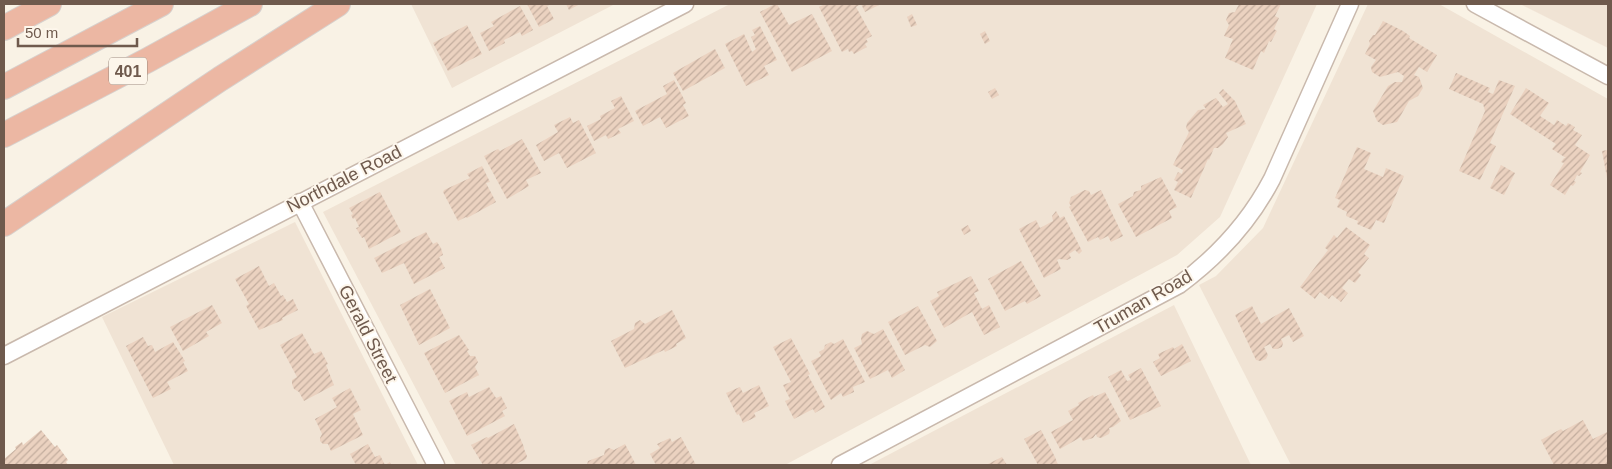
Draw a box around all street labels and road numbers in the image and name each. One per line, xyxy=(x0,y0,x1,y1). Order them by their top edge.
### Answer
road number: 401 xyxy=(109,58,147,84)
street label: Northdale Road xyxy=(283,141,405,217)
street label: Truman Road xyxy=(1091,266,1195,338)
street label: Gerald Street xyxy=(335,282,401,386)

